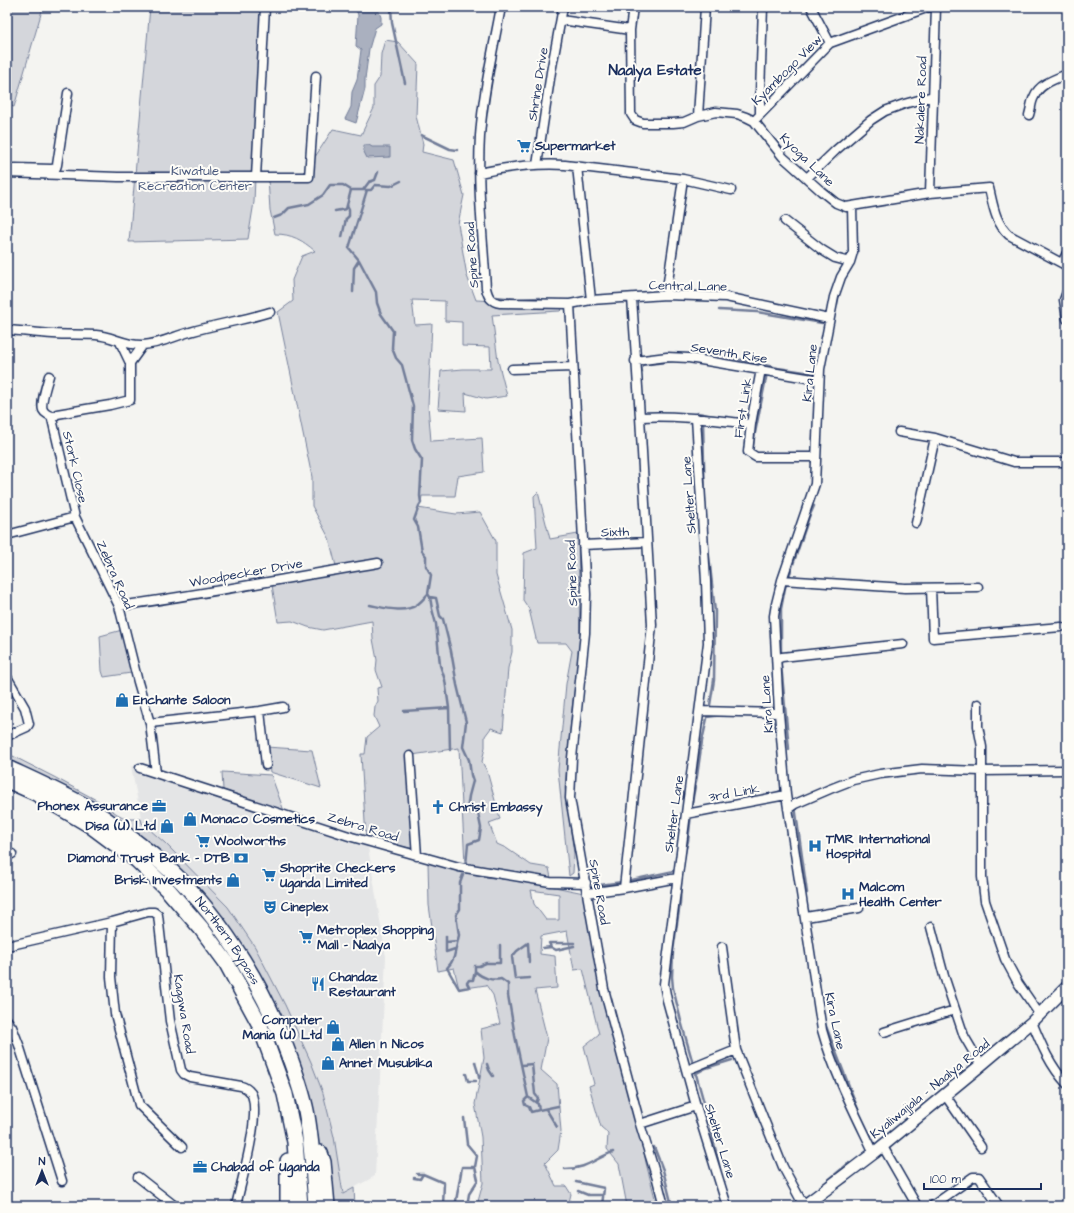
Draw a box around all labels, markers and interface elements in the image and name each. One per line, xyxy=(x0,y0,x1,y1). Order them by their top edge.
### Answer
street label: Kyambogo View xyxy=(748,31,827,110)
street label: Shrine Drive xyxy=(523,46,553,122)
street label: Nakalere Road xyxy=(910,56,932,144)
district label: Naalya Estate xyxy=(608,60,702,82)
street label: Kyoga Lane xyxy=(775,129,838,192)
place label: Supermarket xyxy=(534,137,616,156)
supermarket icon: Supermarket xyxy=(516,138,532,154)
park label: Kiwatule Recreation Center xyxy=(138,162,252,195)
street label: Spine Road xyxy=(461,221,483,289)
street label: Central Lane xyxy=(649,276,727,296)
street label: Seventh Rise xyxy=(689,338,769,368)
street label: Kira Lane xyxy=(798,343,822,403)
street label: First Link xyxy=(729,377,757,439)
street label: Stork Close xyxy=(58,429,92,505)
street label: Shelter Lane xyxy=(677,456,701,534)
street label: Sixth xyxy=(601,522,630,541)
street label: Zebra Road xyxy=(92,538,138,612)
street label: Spine Road xyxy=(562,539,582,606)
street label: Woodpecker Drive xyxy=(188,554,304,592)
street label: Kira Lane xyxy=(756,674,778,734)
place label: Enchante Saloon xyxy=(133,691,231,709)
shop icon: Enchante Saloon xyxy=(114,692,130,708)
street label: Shelter Lane xyxy=(660,774,688,854)
street label: 3rd Link xyxy=(707,780,761,806)
place label: Phonex Assurance xyxy=(38,797,148,815)
office icon: Phonex Assurance xyxy=(151,798,167,814)
place label: Christ Embassy xyxy=(449,798,544,817)
church icon: Christ Embassy xyxy=(430,799,446,815)
street label: Zebra Road xyxy=(325,808,401,846)
place label: Monaco Cosmetics xyxy=(201,810,316,828)
shop icon: Monaco Cosmetics xyxy=(182,811,198,827)
place label: Disa (U) Ltd xyxy=(85,817,156,835)
shop icon: Disa (U) Ltd xyxy=(159,818,175,834)
place label: TMR International Hospital xyxy=(825,830,930,864)
place label: Woolworths xyxy=(213,832,287,850)
supermarket icon: Woolworths xyxy=(195,833,211,849)
hospital icon: TMR International Hospital xyxy=(807,838,823,854)
place label: Diamond Trust Bank - DTB xyxy=(68,849,231,867)
bank icon: Diamond Trust Bank - DTB xyxy=(233,850,249,866)
street label: Spine Road xyxy=(584,858,614,926)
place label: Shoprite Checkers Uganda Limited xyxy=(279,859,396,894)
supermarket icon: Shoprite Checkers Uganda Limited xyxy=(261,867,277,883)
place label: Brisk Investments xyxy=(114,871,222,889)
shop icon: Brisk Investments xyxy=(225,872,241,888)
place label: Malcom Health Center xyxy=(859,878,942,911)
hospital icon: Malcom Health Center xyxy=(840,886,856,902)
street label: Northern Bypass xyxy=(191,893,265,989)
place label: Cineplex xyxy=(281,898,329,917)
theatre icon: Cineplex xyxy=(262,899,278,915)
place label: Metroplex Shopping Mall - Naalya xyxy=(317,921,434,955)
supermarket icon: Metroplex Shopping Mall - Naalya xyxy=(298,929,314,945)
place label: Chandaz Restaurant xyxy=(329,968,397,1001)
street label: Kaggwa Road xyxy=(168,973,199,1055)
restaurant icon: Chandaz Restaurant xyxy=(310,976,326,992)
street label: Kira Lane xyxy=(820,991,850,1051)
place label: Computer Mania (U) Ltd xyxy=(242,1011,323,1044)
shop icon: Computer Mania (U) Ltd xyxy=(325,1019,341,1035)
place label: Allen n Nicos xyxy=(349,1035,425,1053)
street label: Kyaliwajjala - Naalya Road xyxy=(866,1035,995,1144)
shop icon: Allen n Nicos xyxy=(330,1036,346,1052)
place label: Annet Musubika xyxy=(339,1054,433,1072)
shop icon: Annet Musubika xyxy=(320,1055,336,1071)
street label: Shelter Lane xyxy=(700,1101,740,1181)
north arrow xyxy=(22,1151,62,1191)
text: N xyxy=(39,1154,46,1169)
place label: Chabad of Uganda xyxy=(211,1158,320,1178)
office icon: Chabad of Uganda xyxy=(192,1159,208,1175)
scale bar xyxy=(924,1165,1041,1191)
text: 100 m xyxy=(930,1171,961,1188)

